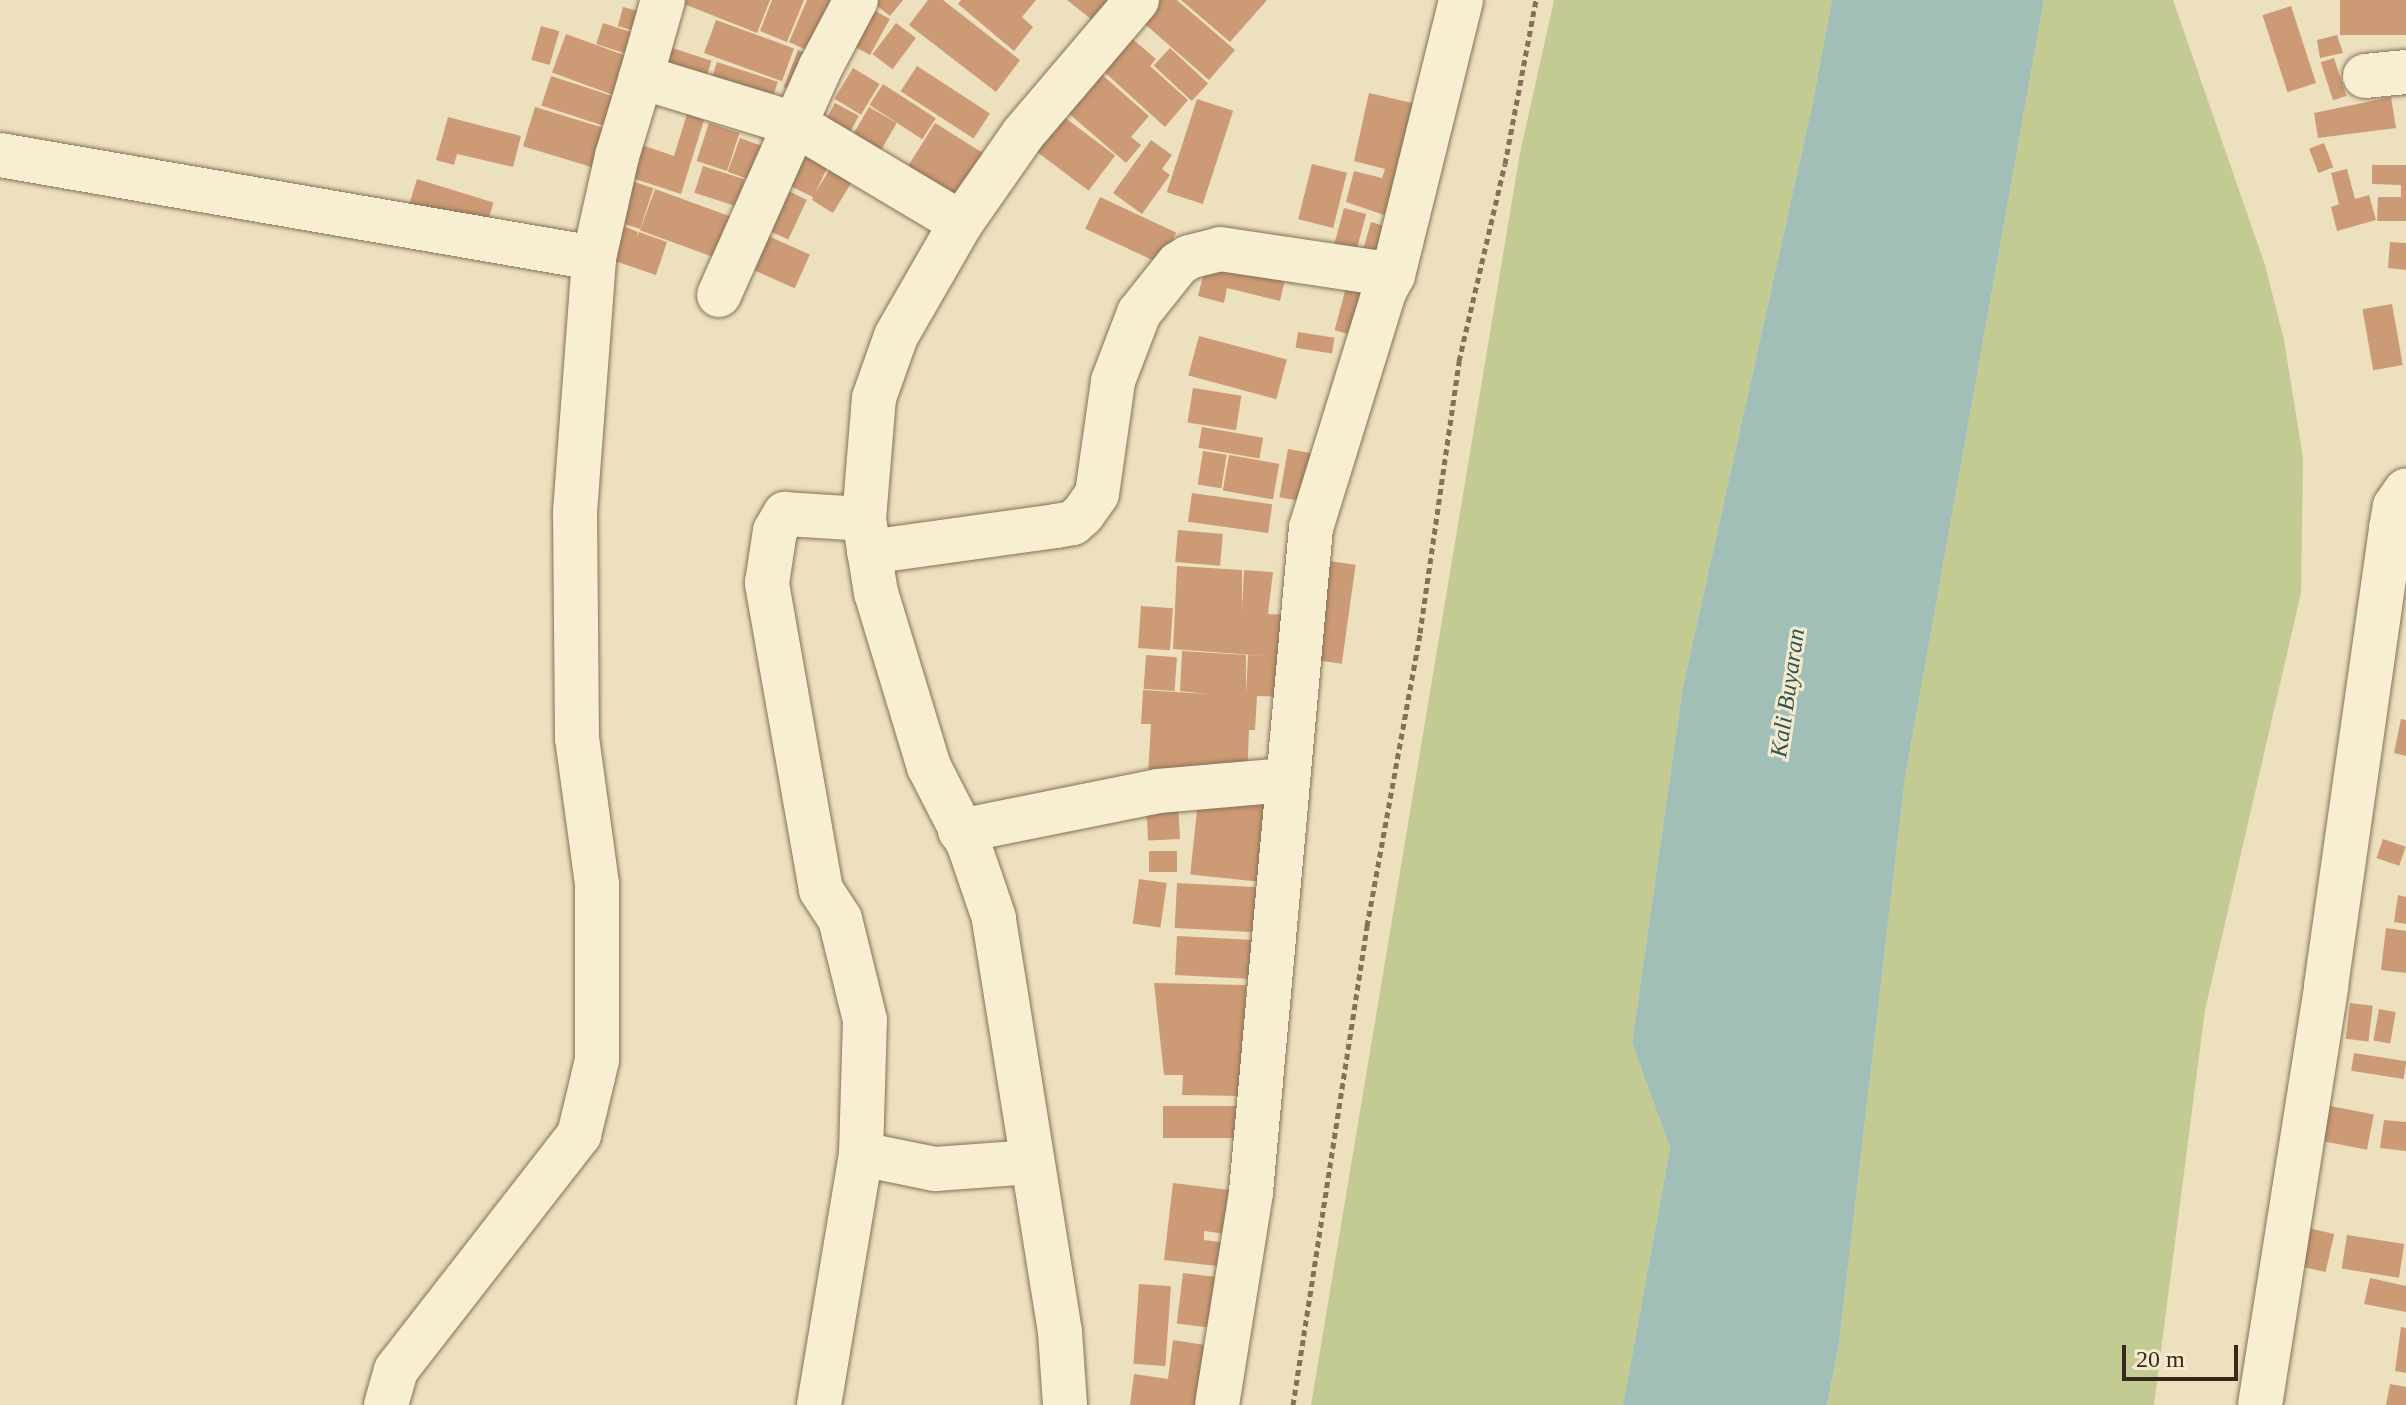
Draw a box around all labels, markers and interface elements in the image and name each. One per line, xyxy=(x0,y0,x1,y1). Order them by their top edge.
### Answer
water label: Kali Buyaran xyxy=(1765,627,1811,759)
scale bar xyxy=(2126,1329,2242,1379)
text: 20 m xyxy=(2136,1346,2185,1372)

